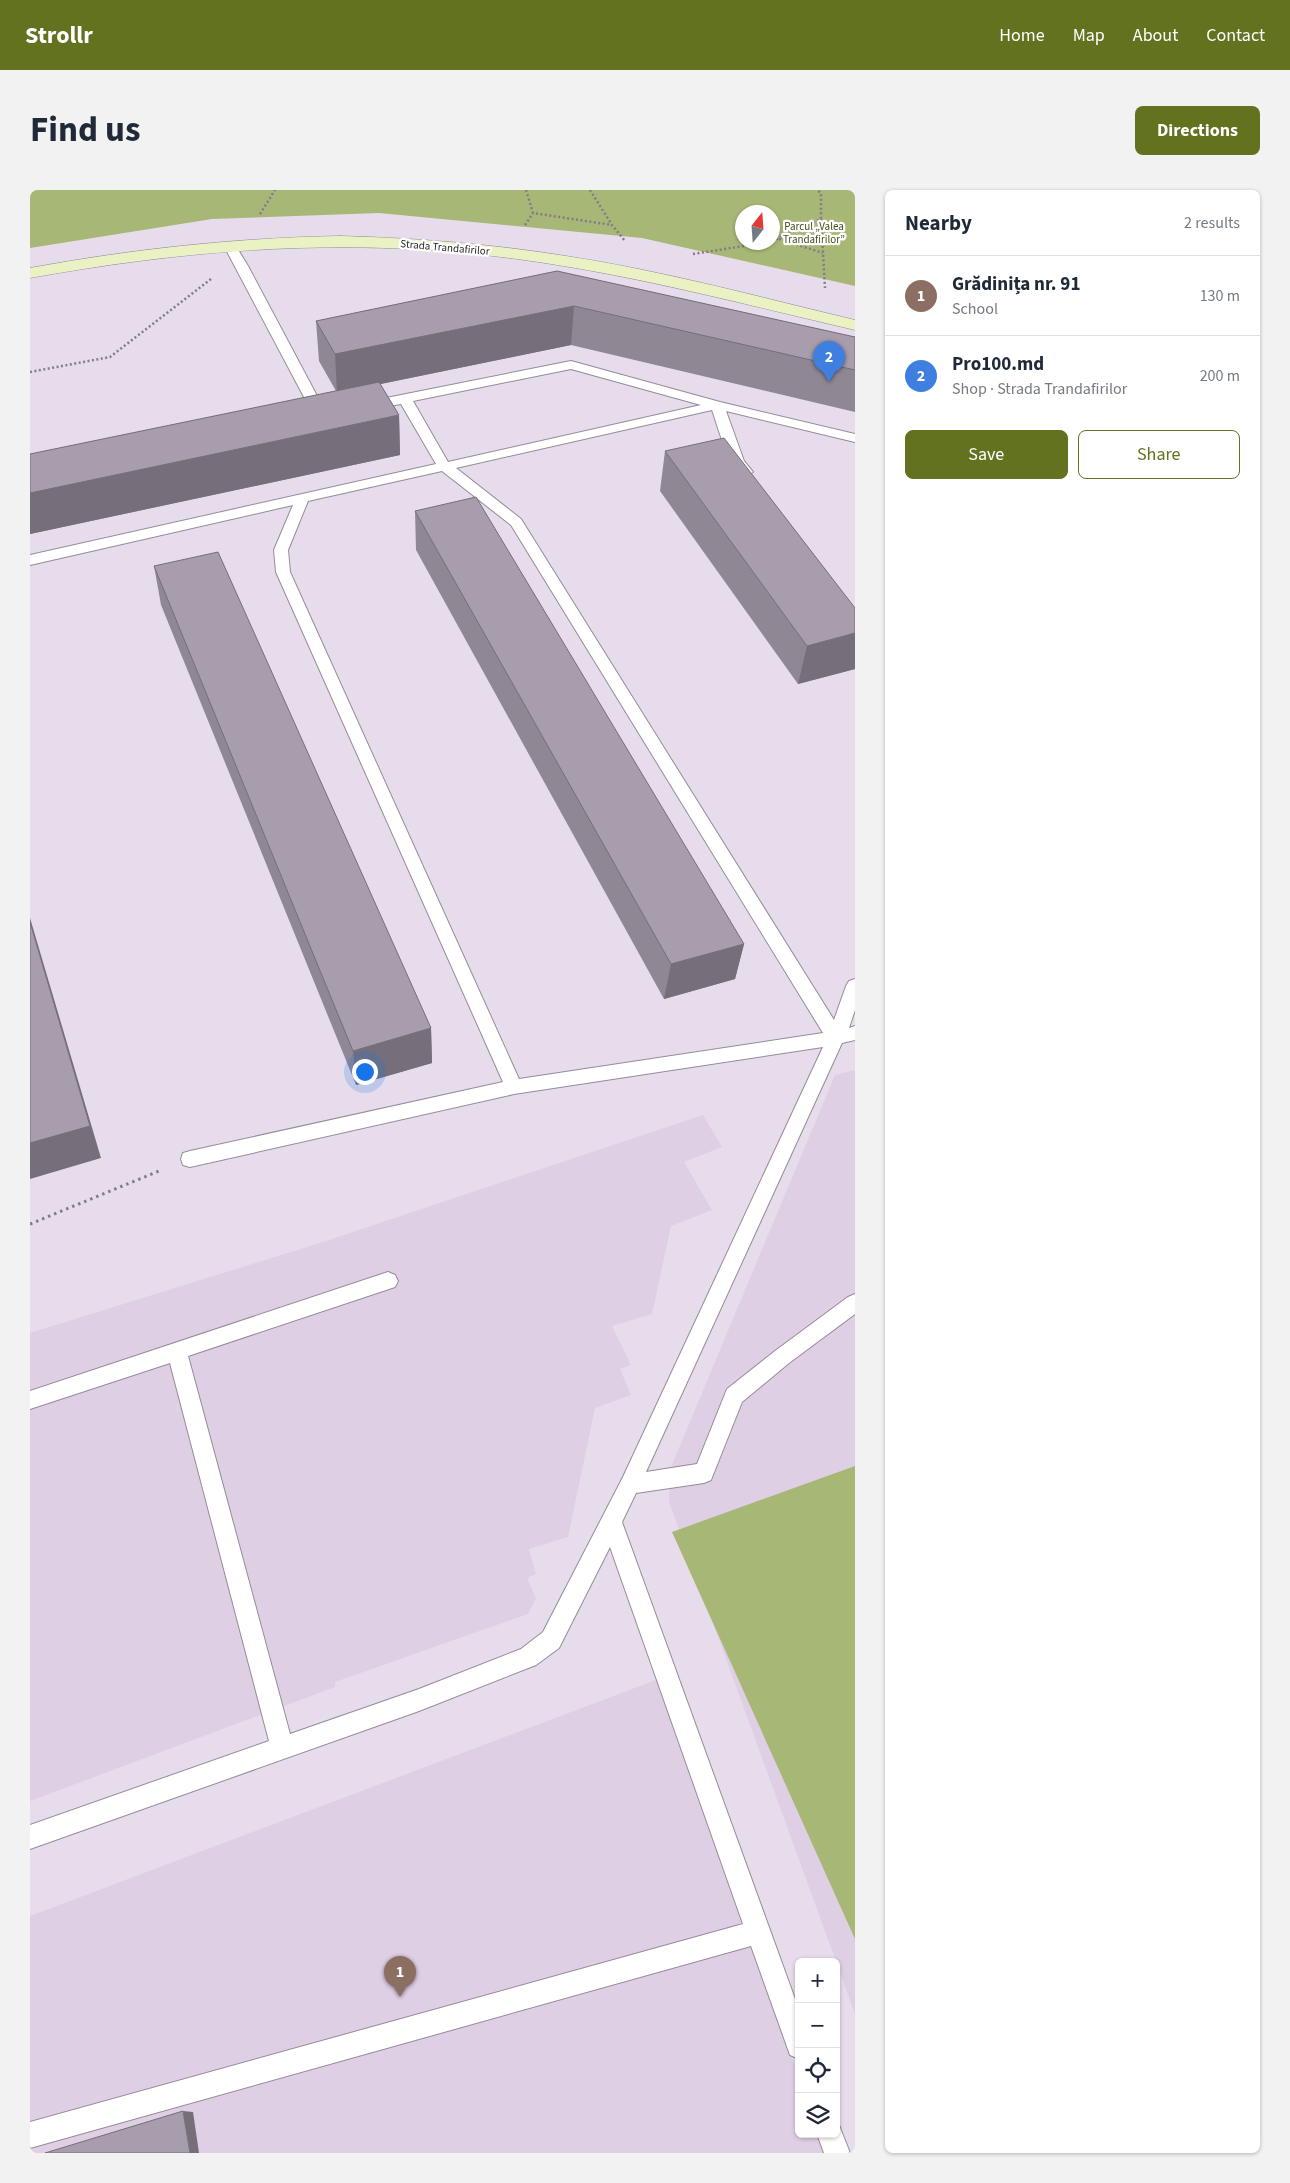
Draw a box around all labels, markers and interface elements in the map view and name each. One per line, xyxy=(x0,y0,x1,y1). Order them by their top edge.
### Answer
text: Strollr xyxy=(25,18,93,53)
text: Home xyxy=(999,23,1045,48)
text: Map xyxy=(1073,23,1105,48)
text: About xyxy=(1133,23,1178,48)
text: Contact xyxy=(1206,23,1265,48)
text: Find us xyxy=(30,105,140,155)
button: Directions xyxy=(1135,106,1260,155)
north arrow xyxy=(735,205,780,250)
text: Nearby xyxy=(905,208,972,238)
text: 2 results xyxy=(1184,212,1240,234)
park label: Parcul „Valea Trandafirilor” xyxy=(783,219,845,247)
street label: Strada Trandafirilor xyxy=(400,236,490,259)
text: Grădinița nr. 91 xyxy=(952,271,1080,298)
text: 1 xyxy=(917,285,925,307)
text: 130 m xyxy=(1200,285,1240,307)
text: School xyxy=(952,298,998,320)
pin: 2 xyxy=(813,341,845,382)
text: Pro100.md xyxy=(952,351,1044,378)
text: 2 xyxy=(917,365,925,387)
text: 200 m xyxy=(1200,365,1240,387)
text: Shop · Strada Trandafirilor xyxy=(952,378,1127,400)
button: Save xyxy=(905,430,1068,479)
button: Share xyxy=(1078,430,1240,479)
your location xyxy=(352,1059,378,1085)
pin: 1 xyxy=(384,1956,416,1997)
map controls xyxy=(795,1958,840,2138)
button: + xyxy=(795,1958,840,2003)
button: − xyxy=(795,2003,840,2048)
button: locate xyxy=(795,2048,840,2093)
button: layers xyxy=(795,2093,840,2138)

